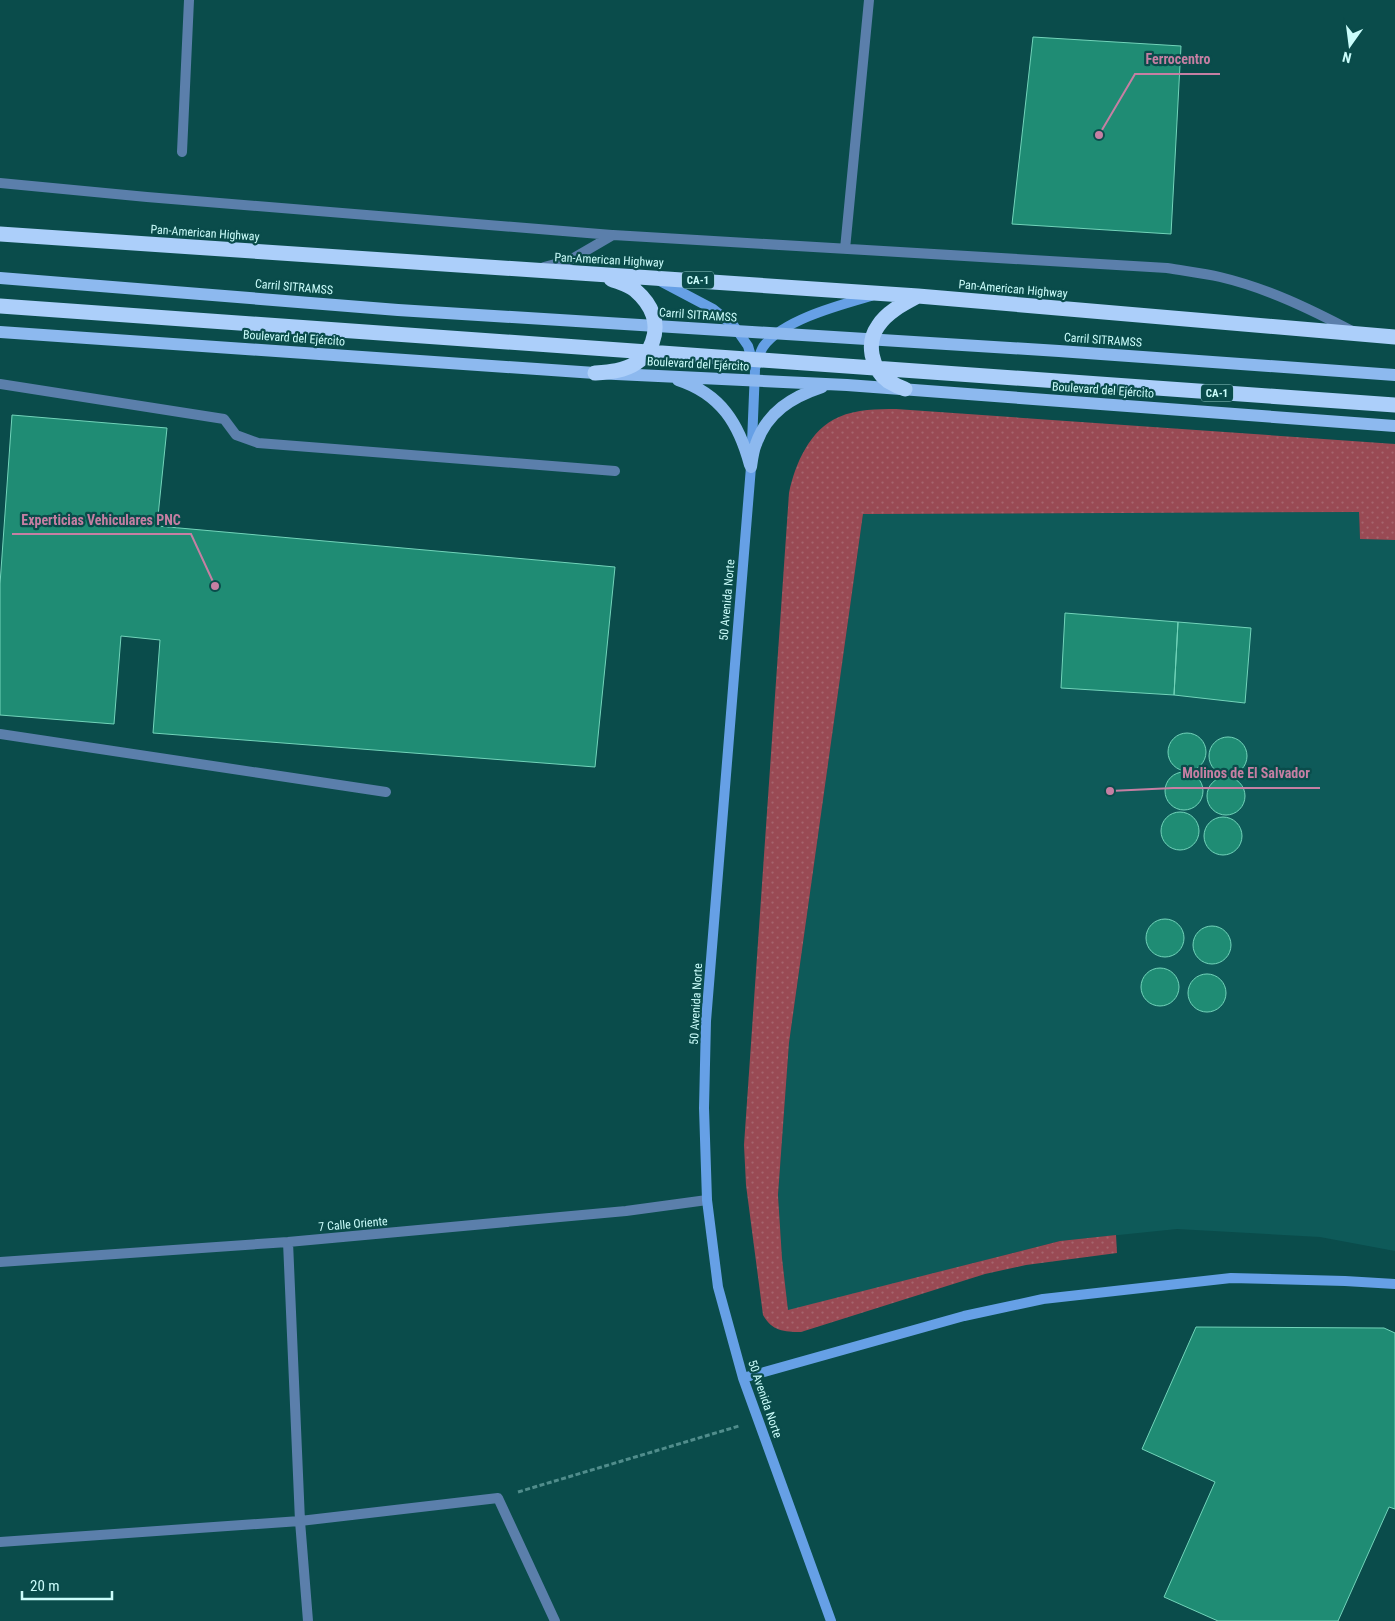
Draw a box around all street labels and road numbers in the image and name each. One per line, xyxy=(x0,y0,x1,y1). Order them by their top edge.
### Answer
street label: Pan-American Highway xyxy=(150,222,260,244)
street label: Pan-American Highway xyxy=(554,250,664,270)
road number: CA-1 xyxy=(682,272,714,288)
street label: Carril SITRAMSS xyxy=(254,277,334,297)
street label: Pan-American Highway xyxy=(958,277,1068,301)
street label: Carril SITRAMSS xyxy=(658,305,738,325)
street label: Boulevard del Ejército xyxy=(242,327,346,349)
street label: Carril SITRAMSS xyxy=(1063,330,1143,350)
street label: Boulevard del Ejército xyxy=(647,354,749,374)
street label: Boulevard del Ejército xyxy=(1051,379,1155,401)
road number: CA-1 xyxy=(1201,384,1233,402)
street label: 50 Avenida Norte xyxy=(716,558,738,641)
street label: 50 Avenida Norte xyxy=(687,963,705,1045)
street label: 7 Calle Oriente xyxy=(318,1214,389,1234)
street label: 50 Avenida Norte xyxy=(745,1358,785,1440)

